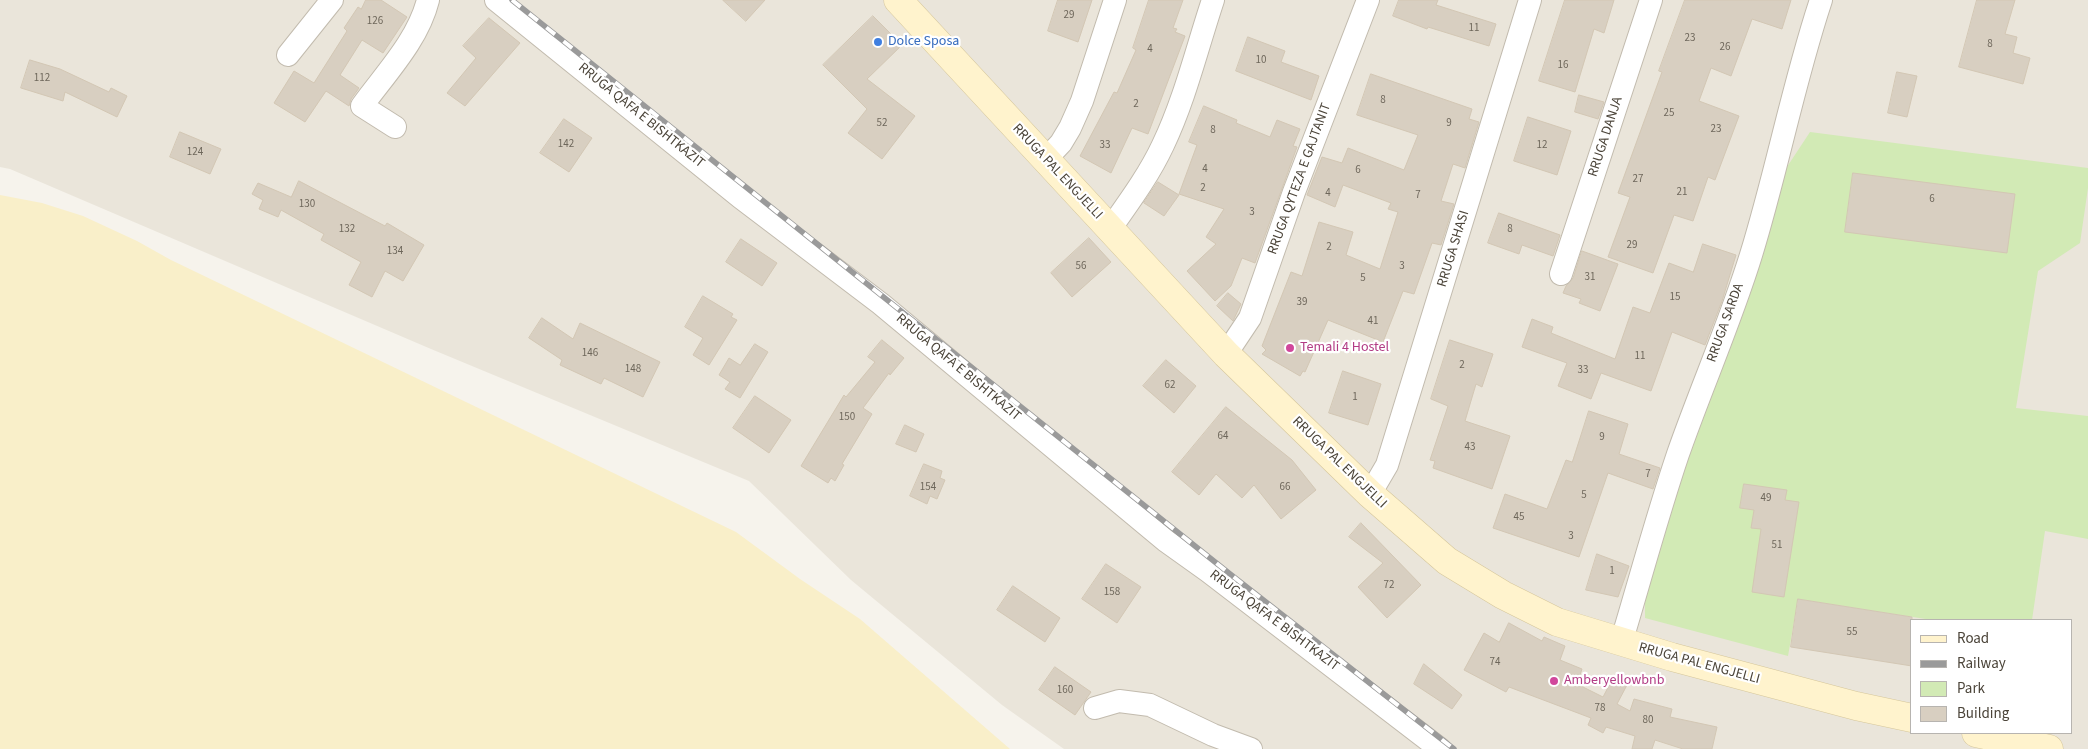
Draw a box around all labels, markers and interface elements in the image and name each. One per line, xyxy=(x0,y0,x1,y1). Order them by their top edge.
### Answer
house number: 29 xyxy=(1064,9,1074,23)
house number: 126 xyxy=(367,15,383,29)
house number: 11 xyxy=(1469,22,1479,36)
house number: 23 xyxy=(1685,32,1695,46)
place label: Dolce Sposa xyxy=(888,34,959,50)
marker: Dolce Sposa xyxy=(872,36,884,48)
house number: 8 xyxy=(1987,38,1993,52)
house number: 26 xyxy=(1720,41,1730,55)
house number: 4 xyxy=(1147,43,1153,57)
house number: 10 xyxy=(1256,54,1266,68)
house number: 16 xyxy=(1558,59,1568,73)
street label: RRUGA QAFA E BISHTKAZIT xyxy=(574,60,708,172)
house number: 112 xyxy=(34,72,50,86)
house number: 8 xyxy=(1380,94,1386,108)
street label: RRUGA DANJA xyxy=(1585,95,1627,179)
house number: 2 xyxy=(1133,98,1139,112)
street label: RRUGA QYTEZA E GAJTANIT xyxy=(1265,101,1335,257)
house number: 25 xyxy=(1664,107,1674,121)
house number: 52 xyxy=(877,117,887,131)
house number: 9 xyxy=(1446,117,1452,131)
street label: RRUGA PAL ENGJELLI xyxy=(1008,121,1106,223)
house number: 23 xyxy=(1711,123,1721,137)
house number: 8 xyxy=(1210,124,1216,138)
house number: 142 xyxy=(558,138,574,152)
house number: 33 xyxy=(1100,139,1110,153)
house number: 12 xyxy=(1537,139,1547,153)
house number: 124 xyxy=(187,146,203,160)
house number: 4 xyxy=(1202,163,1208,177)
house number: 6 xyxy=(1355,164,1361,178)
house number: 27 xyxy=(1633,173,1643,187)
house number: 2 xyxy=(1200,182,1206,196)
house number: 21 xyxy=(1677,186,1687,200)
house number: 4 xyxy=(1325,187,1331,201)
house number: 7 xyxy=(1415,189,1421,203)
house number: 6 xyxy=(1929,193,1935,207)
house number: 130 xyxy=(299,198,315,212)
house number: 3 xyxy=(1249,206,1255,220)
street label: RRUGA SHASI xyxy=(1434,209,1474,289)
house number: 132 xyxy=(339,223,355,237)
house number: 8 xyxy=(1507,223,1513,237)
house number: 29 xyxy=(1627,239,1637,253)
house number: 2 xyxy=(1326,241,1332,255)
house number: 134 xyxy=(387,245,403,259)
house number: 56 xyxy=(1076,260,1086,274)
house number: 3 xyxy=(1399,260,1405,274)
house number: 31 xyxy=(1585,271,1595,285)
house number: 5 xyxy=(1360,272,1366,286)
street label: RRUGA SARDA xyxy=(1704,281,1748,365)
house number: 15 xyxy=(1670,291,1680,305)
house number: 39 xyxy=(1297,296,1307,310)
street label: RRUGA QAFA E BISHTKAZIT xyxy=(892,311,1024,425)
house number: 41 xyxy=(1368,315,1378,329)
place label: Temali 4 Hostel xyxy=(1300,340,1389,356)
marker: Temali 4 Hostel xyxy=(1284,342,1296,354)
house number: 146 xyxy=(582,347,598,361)
house number: 11 xyxy=(1635,350,1645,364)
house number: 2 xyxy=(1459,359,1465,373)
house number: 148 xyxy=(625,363,641,377)
house number: 33 xyxy=(1578,364,1588,378)
house number: 62 xyxy=(1165,379,1175,393)
house number: 1 xyxy=(1352,391,1358,405)
house number: 150 xyxy=(839,411,855,425)
street label: RRUGA PAL ENGJELLI xyxy=(1288,414,1390,512)
house number: 64 xyxy=(1218,430,1228,444)
house number: 9 xyxy=(1599,431,1605,445)
house number: 43 xyxy=(1465,441,1475,455)
house number: 7 xyxy=(1645,468,1651,482)
house number: 154 xyxy=(920,481,936,495)
house number: 66 xyxy=(1280,481,1290,495)
house number: 5 xyxy=(1581,489,1587,503)
house number: 49 xyxy=(1761,492,1771,506)
house number: 45 xyxy=(1514,511,1524,525)
house number: 3 xyxy=(1568,530,1574,544)
house number: 51 xyxy=(1772,539,1782,553)
house number: 1 xyxy=(1609,565,1615,579)
street label: RRUGA QAFA E BISHTKAZIT xyxy=(1206,567,1342,675)
house number: 72 xyxy=(1384,579,1394,593)
house number: 158 xyxy=(1104,586,1120,600)
legend xyxy=(1910,619,2073,734)
house number: 55 xyxy=(1847,626,1857,640)
text: Road xyxy=(1957,628,1989,649)
street label: RRUGA PAL ENGJELLI xyxy=(1637,640,1761,688)
text: Railway xyxy=(1957,653,2006,674)
house number: 74 xyxy=(1490,656,1500,670)
place label: Amberyellowbnb xyxy=(1564,673,1664,689)
marker: Amberyellowbnb xyxy=(1548,675,1560,687)
text: Park xyxy=(1957,678,1985,699)
house number: 160 xyxy=(1057,684,1073,698)
house number: 78 xyxy=(1595,702,1605,716)
text: Building xyxy=(1957,703,2009,724)
house number: 80 xyxy=(1643,714,1653,728)

